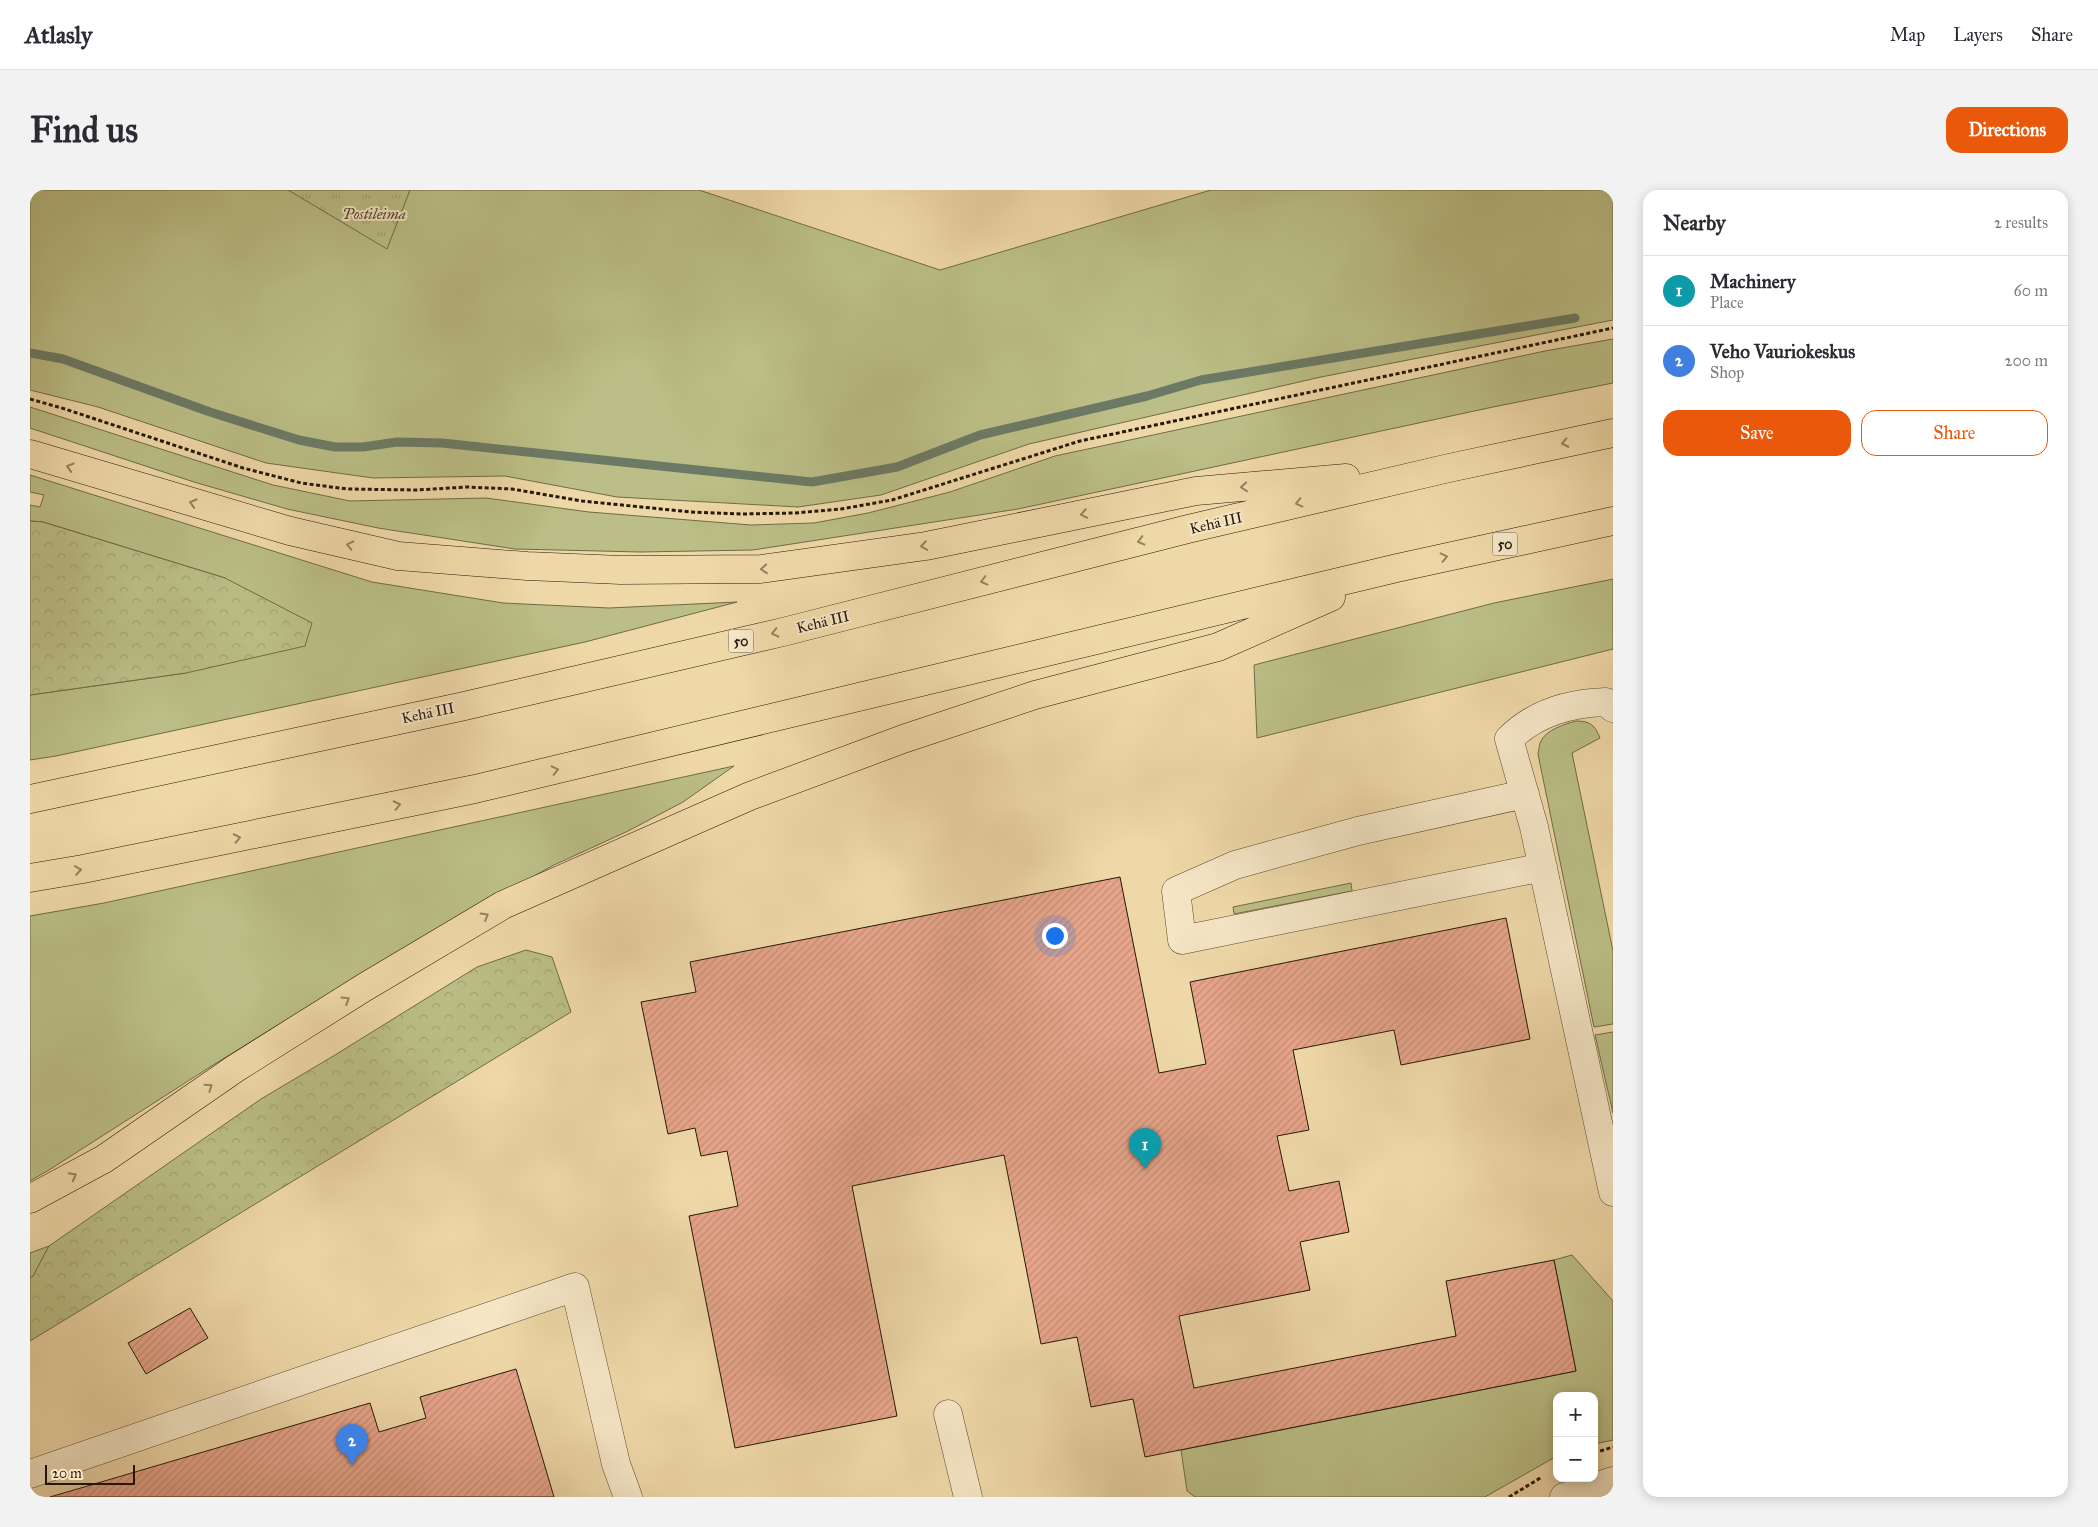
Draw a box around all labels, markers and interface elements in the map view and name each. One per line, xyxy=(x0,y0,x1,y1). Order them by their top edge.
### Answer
text: Atlasly xyxy=(25,20,92,50)
text: Map xyxy=(1890,24,1925,46)
text: Layers xyxy=(1953,24,2003,46)
text: Share xyxy=(2031,24,2073,46)
button: Directions xyxy=(1946,107,2068,153)
text: Find us xyxy=(30,109,138,152)
park label: Postileima xyxy=(342,205,406,223)
text: Nearby xyxy=(1663,210,1726,236)
text: 2 results xyxy=(1994,213,2048,232)
text: Machinery xyxy=(1710,270,1796,293)
text: 1 xyxy=(1676,281,1682,300)
text: 60 m xyxy=(2014,281,2048,300)
text: Place xyxy=(1710,293,1744,312)
text: Veho Vauriokeskus xyxy=(1710,340,1855,363)
text: 2 xyxy=(1675,351,1683,370)
text: 200 m xyxy=(2005,351,2048,370)
text: Shop xyxy=(1710,363,1744,382)
button: Save xyxy=(1663,410,1851,456)
button: Share xyxy=(1861,410,2048,456)
one-way arrow xyxy=(1561,437,1570,448)
one-way arrow xyxy=(67,462,75,472)
one-way arrow xyxy=(1240,481,1248,492)
one-way arrow xyxy=(1295,497,1304,508)
one-way arrow xyxy=(190,499,198,509)
one-way arrow xyxy=(1079,508,1088,519)
street label: Kehä III xyxy=(1188,508,1244,538)
road number: 50 xyxy=(1492,532,1518,556)
one-way arrow xyxy=(1137,535,1146,546)
one-way arrow xyxy=(346,540,355,551)
one-way arrow xyxy=(920,540,929,550)
one-way arrow xyxy=(1440,552,1449,563)
one-way arrow xyxy=(759,563,767,574)
one-way arrow xyxy=(979,575,988,586)
street label: Kehä III xyxy=(795,607,851,637)
one-way arrow xyxy=(771,627,780,638)
road number: 50 xyxy=(728,630,754,652)
street label: Kehä III xyxy=(400,699,456,727)
one-way arrow xyxy=(551,765,560,776)
one-way arrow xyxy=(392,800,401,811)
one-way arrow xyxy=(233,833,242,844)
one-way arrow xyxy=(74,866,83,876)
one-way arrow xyxy=(480,913,489,923)
your location xyxy=(1042,923,1068,949)
one-way arrow xyxy=(340,996,349,1006)
one-way arrow xyxy=(203,1084,213,1093)
pin: 1 xyxy=(1129,1128,1161,1169)
one-way arrow xyxy=(68,1172,77,1182)
map controls xyxy=(1553,1392,1598,1482)
button: + xyxy=(1553,1392,1598,1437)
pin: 2 xyxy=(336,1424,368,1465)
button: − xyxy=(1553,1437,1598,1482)
scale bar xyxy=(45,1462,135,1485)
text: 20 m xyxy=(52,1465,82,1482)

